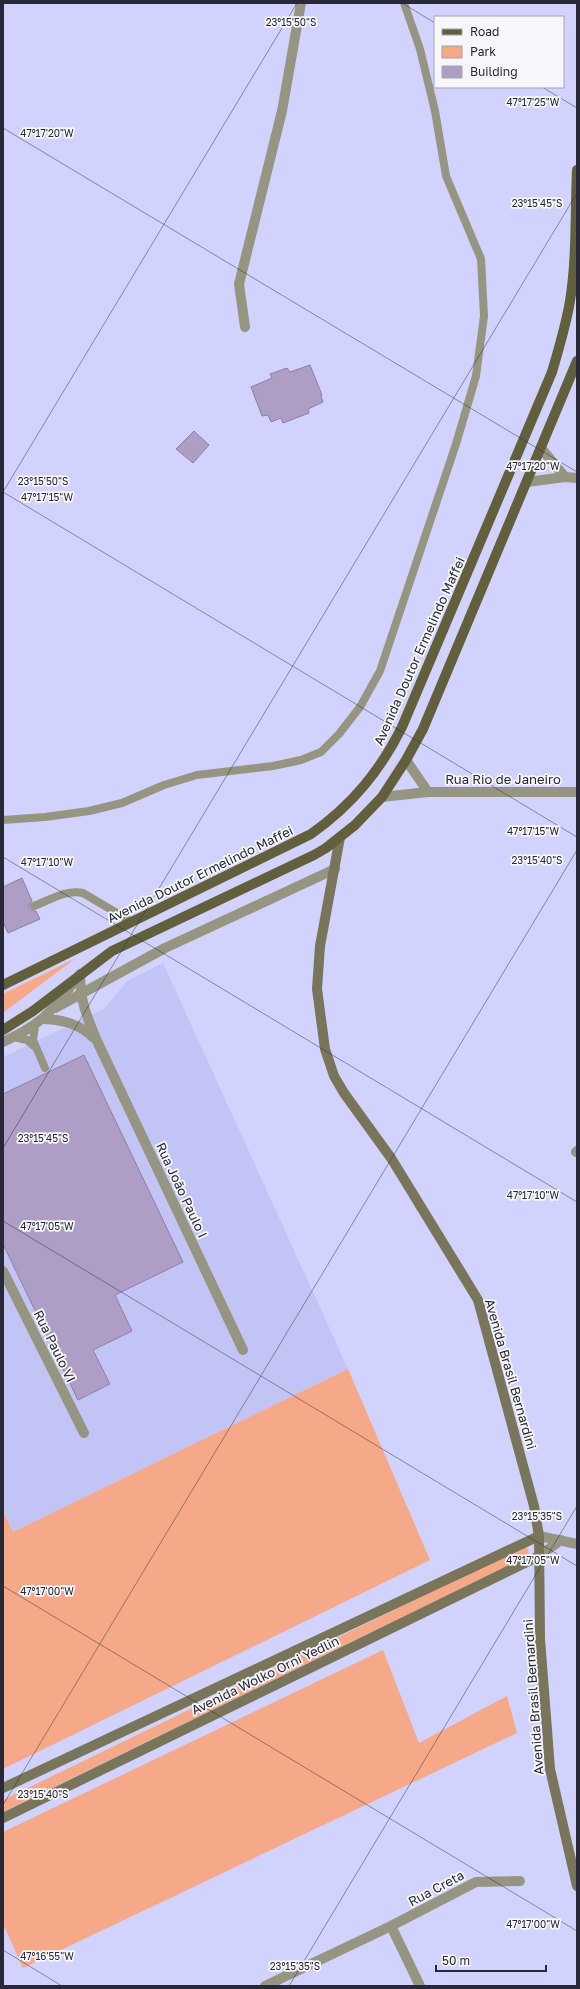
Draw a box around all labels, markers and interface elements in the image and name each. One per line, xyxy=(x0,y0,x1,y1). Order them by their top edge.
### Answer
text: 23°15'50"S xyxy=(266,16,316,28)
legend xyxy=(434,16,564,88)
text: Road xyxy=(470,24,499,39)
text: Park xyxy=(470,44,496,59)
text: Building xyxy=(470,64,518,79)
text: 47°17'25"W xyxy=(507,96,560,108)
text: 47°17'20"W xyxy=(20,127,74,139)
text: 23°15'45"S xyxy=(512,197,562,209)
text: 47°17'20"W xyxy=(506,460,560,472)
text: 23°15'50"S xyxy=(18,475,68,487)
text: 47°17'15"W xyxy=(21,491,73,503)
street label: Avenida Doutor Ermelindo Maffei xyxy=(370,554,468,748)
street label: Rua Rio de Janeiro xyxy=(445,771,561,787)
street label: Avenida Doutor Ermelindo Maffei xyxy=(105,822,295,926)
text: 47°17'15"W xyxy=(507,825,559,837)
text: 23°15'40"S xyxy=(512,854,563,866)
text: 47°17'10"W xyxy=(21,856,74,868)
text: 23°15'45"S xyxy=(18,1132,68,1144)
street label: Rua João Paulo I xyxy=(153,1140,211,1240)
text: 47°17'10"W xyxy=(507,1189,560,1201)
text: 47°17'05"W xyxy=(20,1220,74,1232)
street label: Avenida Brasil Bernardini xyxy=(482,1297,540,1451)
street label: Rua Paulo VI xyxy=(31,1307,79,1385)
text: 23°15'35"S xyxy=(512,1510,562,1522)
text: 47°17'05"W xyxy=(506,1554,560,1566)
text: 47°17'00"W xyxy=(20,1585,74,1597)
street label: Avenida Brasil Bernardini xyxy=(520,1619,546,1775)
street label: Avenida Wolko Orni Yedlin xyxy=(188,1632,342,1718)
text: 23°15'40"S xyxy=(18,1788,69,1800)
street label: Rua Creta xyxy=(405,1867,467,1909)
text: 47°17'00"W xyxy=(506,1918,560,1930)
scale bar xyxy=(436,1947,546,1973)
text: 47°16'55"W xyxy=(20,1950,74,1962)
text: 50 m xyxy=(442,1953,470,1968)
text: 23°15'35"S xyxy=(270,1960,320,1972)

